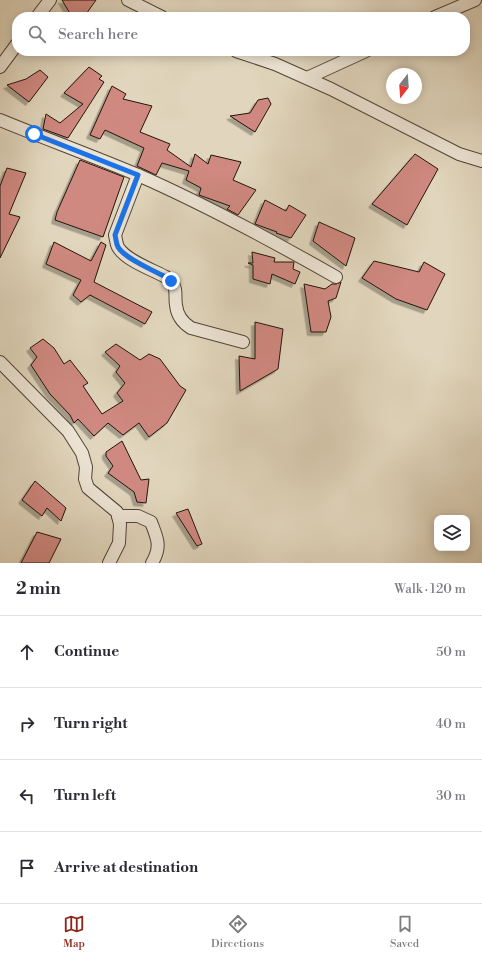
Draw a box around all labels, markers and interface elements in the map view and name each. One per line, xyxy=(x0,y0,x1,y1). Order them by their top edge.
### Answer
search box xyxy=(12,12,470,56)
icon: search xyxy=(26,23,48,45)
text: Search here xyxy=(58,25,138,44)
north arrow xyxy=(386,68,422,104)
route start xyxy=(25,125,43,143)
route end xyxy=(162,272,180,290)
map controls xyxy=(434,515,470,551)
button: layers xyxy=(434,515,470,551)
text: 2 min xyxy=(16,578,61,600)
text: Walk · 120 m xyxy=(394,581,466,597)
icon: ahead xyxy=(16,641,38,663)
text: Continue xyxy=(54,642,119,661)
text: 50 m xyxy=(436,644,466,660)
icon: right xyxy=(16,713,38,735)
text: Turn right xyxy=(54,714,128,733)
text: 40 m xyxy=(436,716,466,732)
icon: left xyxy=(16,785,38,807)
text: Turn left xyxy=(54,786,116,805)
text: 30 m xyxy=(436,788,466,804)
icon: arrive xyxy=(16,857,38,879)
text: Arrive at destination xyxy=(54,858,198,877)
tab: Map xyxy=(63,913,85,951)
tab: Directions xyxy=(211,913,264,951)
tab: Saved xyxy=(390,913,419,951)

